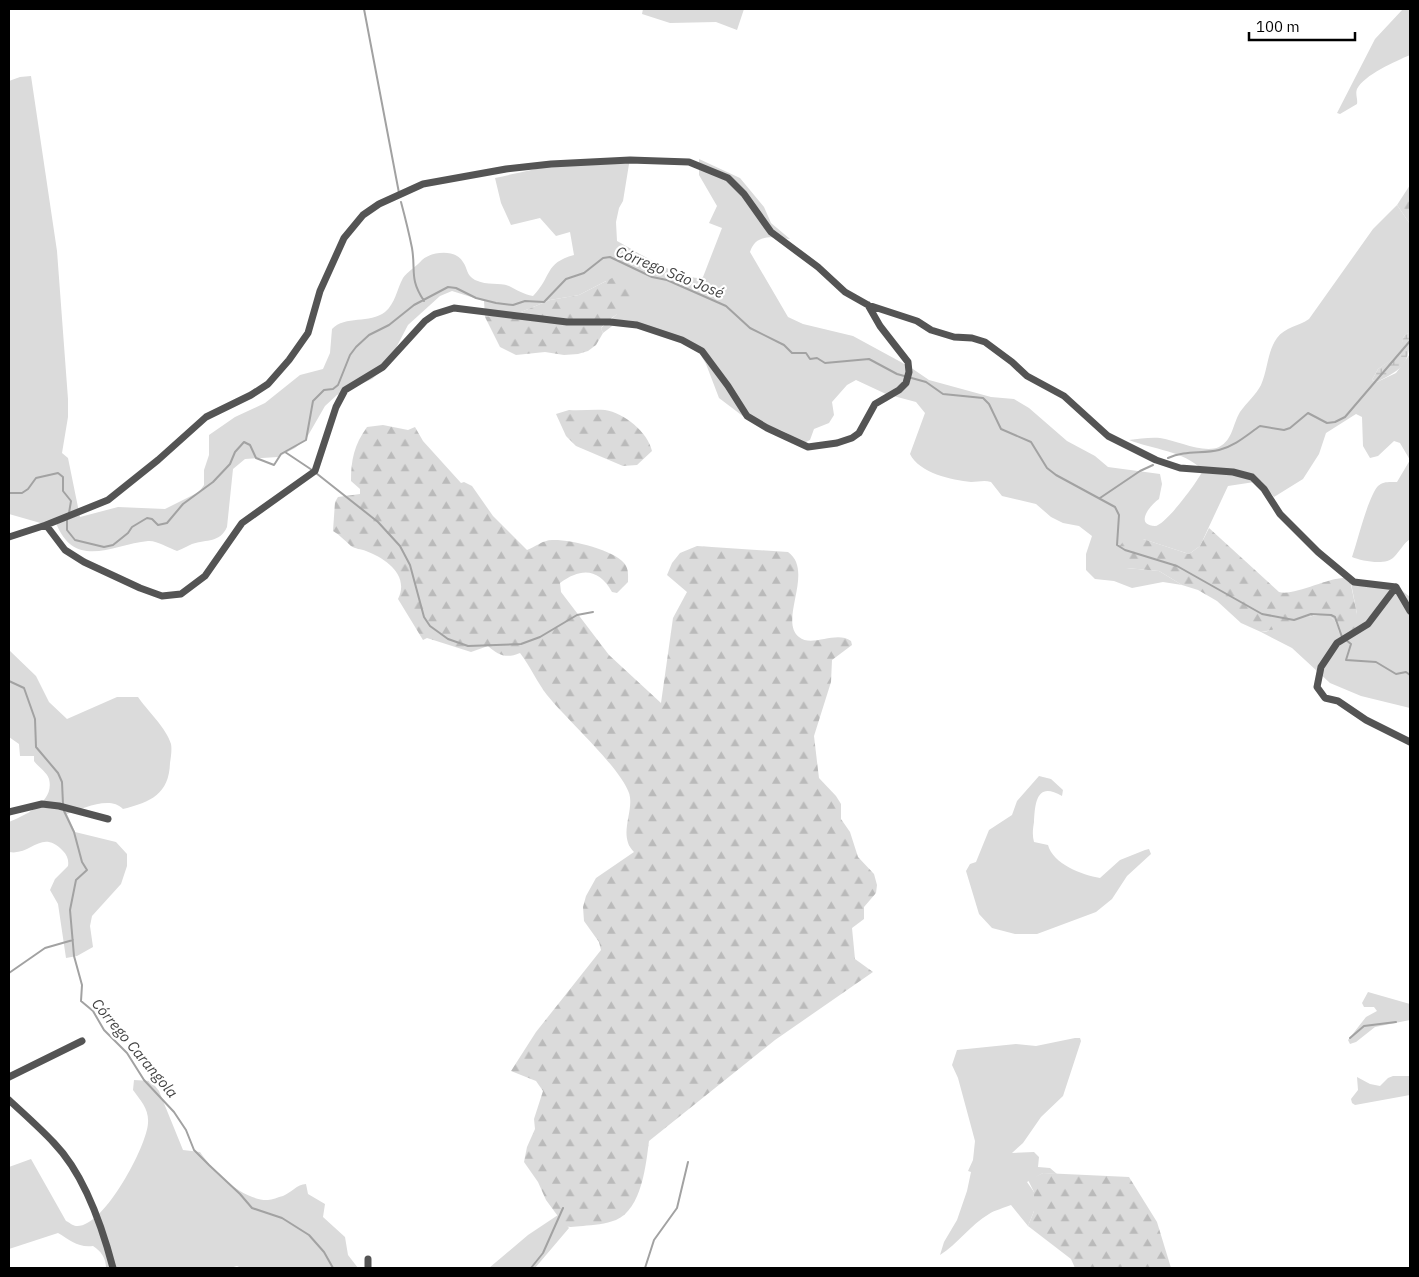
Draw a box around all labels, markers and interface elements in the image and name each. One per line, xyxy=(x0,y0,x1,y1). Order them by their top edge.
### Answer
scale bar xyxy=(1249,10,1355,42)
text: 100 m xyxy=(1256,17,1300,36)
water label: Córrego São José xyxy=(613,242,727,302)
water label: Córrego Carangola xyxy=(88,994,182,1102)

